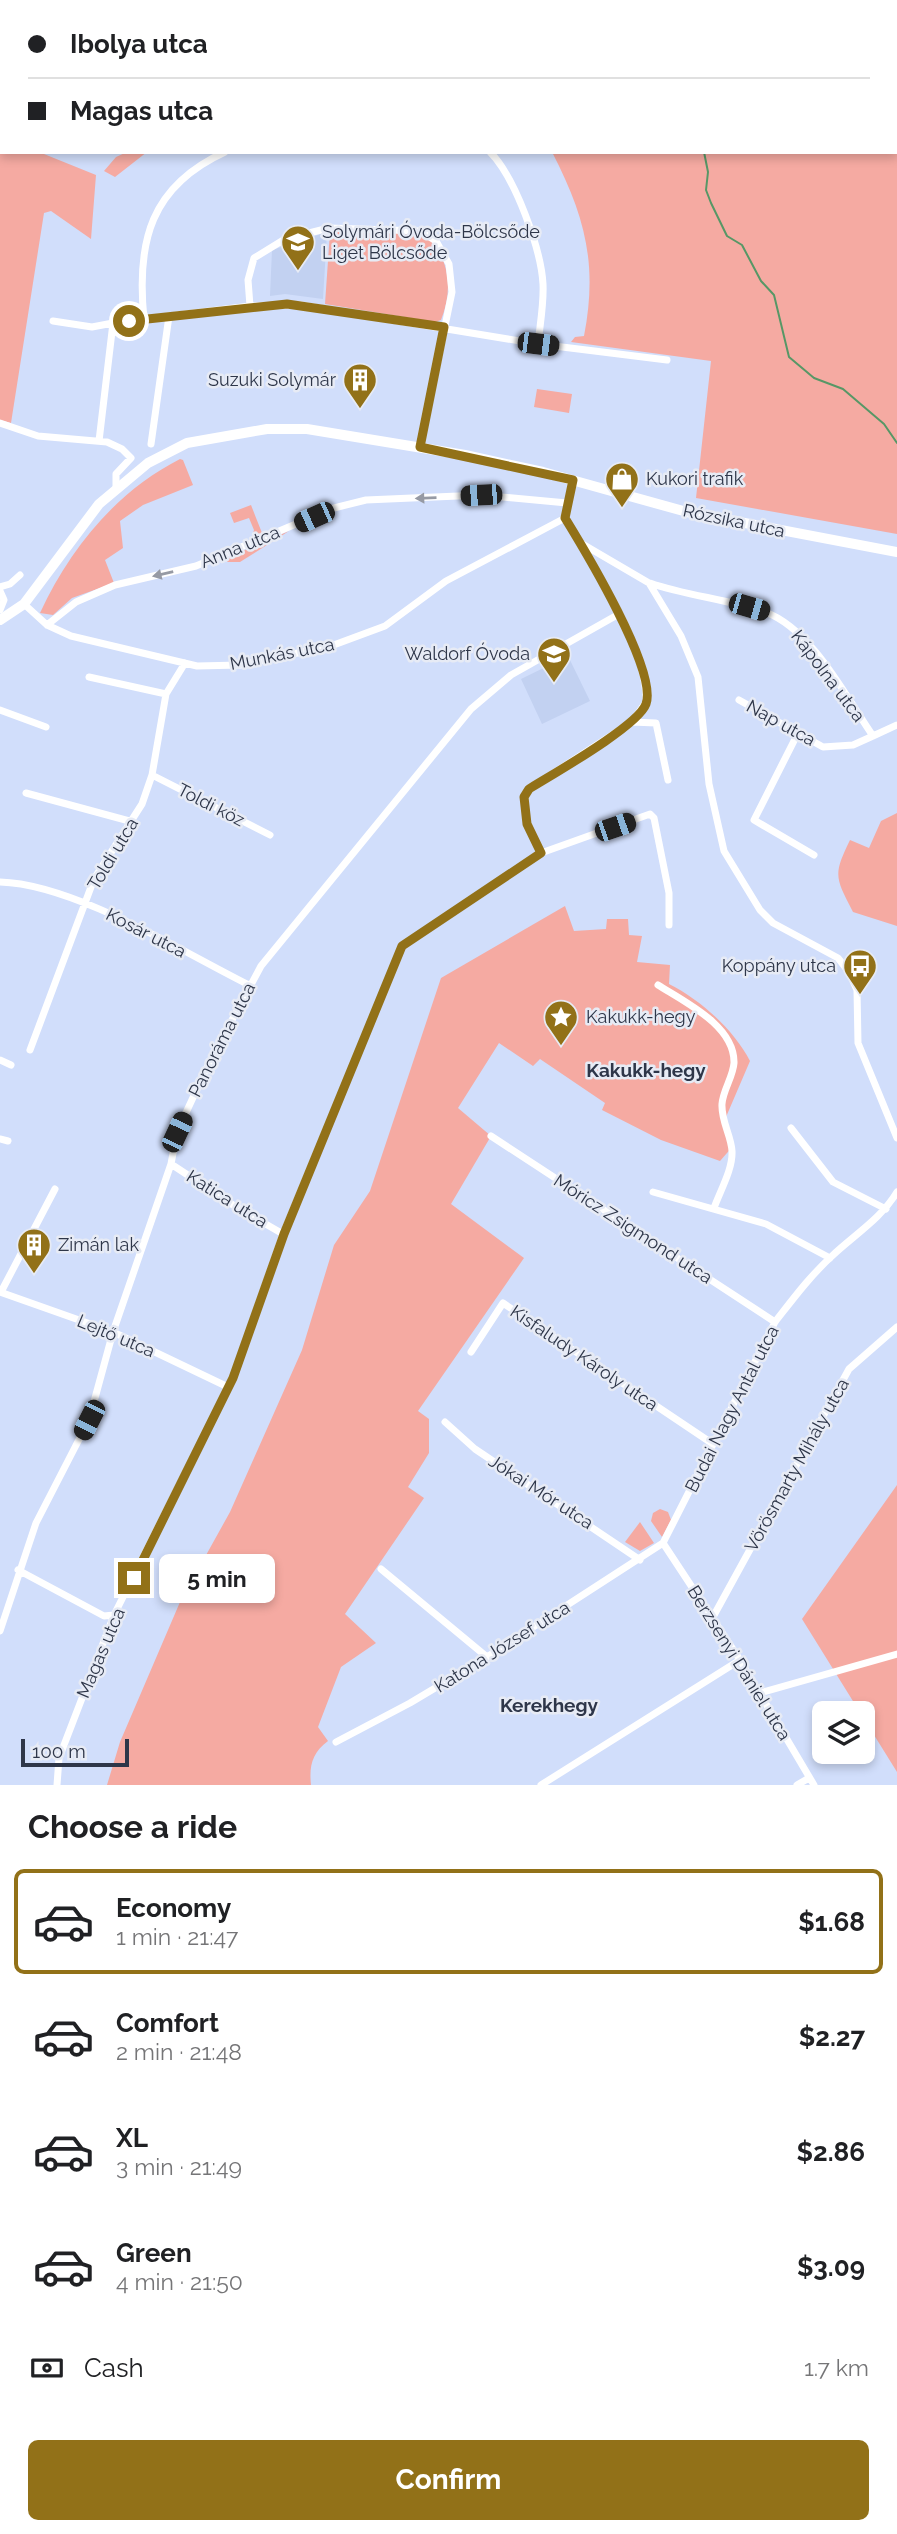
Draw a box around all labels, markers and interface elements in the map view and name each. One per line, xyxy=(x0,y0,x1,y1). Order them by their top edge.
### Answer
text: Ibolya utca xyxy=(70,29,208,59)
text: Magas utca xyxy=(70,96,213,126)
place label: Solymári Óvoda-Bölcsőde Liget Bölcsőde xyxy=(322,220,540,263)
school or university icon: Solymári Óvoda-Bölcsőde Liget Bölcsőde xyxy=(279,223,317,272)
route start xyxy=(113,305,145,337)
car xyxy=(516,331,561,357)
building icon: Suzuki Solymár xyxy=(341,361,379,410)
place label: Suzuki Solymár xyxy=(208,369,337,390)
shop icon: Kukori trafik xyxy=(603,460,641,509)
place label: Kukori trafik xyxy=(646,468,744,489)
car xyxy=(460,483,503,507)
one-way arrow xyxy=(415,492,437,503)
car xyxy=(291,499,338,535)
street label: Rózsika utca xyxy=(681,499,787,542)
street label: Anna utca xyxy=(197,521,283,572)
one-way arrow xyxy=(152,569,174,580)
car xyxy=(726,591,773,623)
street label: Kápolna utca xyxy=(787,626,870,726)
street label: Munkás utca xyxy=(228,633,336,674)
school or university icon: Waldorf Óvoda xyxy=(535,635,573,684)
place label: Waldorf Óvoda xyxy=(405,642,530,664)
street label: Nap utca xyxy=(743,695,819,750)
street label: Toldi köz xyxy=(174,779,249,830)
car xyxy=(592,810,639,844)
street label: Toldi utca xyxy=(83,814,142,894)
street label: Kosár utca xyxy=(103,903,190,962)
bus stop icon: Koppány utca xyxy=(841,947,879,996)
place label: Koppány utca xyxy=(722,955,836,976)
street label: Panoráma utca xyxy=(184,979,259,1100)
place icon: Kakukk-hegy xyxy=(542,998,580,1047)
place label: Kakukk-hegy xyxy=(586,1006,696,1027)
district label: Kakukk-hegy xyxy=(586,1059,706,1081)
car xyxy=(159,1109,196,1155)
street label: Katica utca xyxy=(183,1165,272,1232)
street label: Móricz Zsigmond utca xyxy=(550,1169,716,1288)
building icon: Zimán lak xyxy=(15,1226,53,1275)
place label: Zimán lak xyxy=(58,1234,139,1255)
street label: Kisfaludy Károly utca xyxy=(507,1300,662,1415)
street label: Lejtő utca xyxy=(74,1310,158,1361)
street label: Budai Nagy Antal utca xyxy=(680,1322,783,1495)
street label: Vörösmarty Mihály utca xyxy=(740,1375,853,1555)
car xyxy=(71,1397,108,1443)
street label: Jókai Mór utca xyxy=(485,1450,597,1533)
callout: 5 min xyxy=(158,1554,274,1602)
route end xyxy=(118,1562,150,1594)
text: 5 min xyxy=(187,1565,247,1592)
street label: Berzsenyi Dániel utca xyxy=(683,1582,796,1744)
street label: Katona József utca xyxy=(430,1596,573,1697)
street label: Magas utca xyxy=(72,1605,129,1701)
district label: Kerekhegy xyxy=(500,1694,599,1716)
map controls xyxy=(812,1701,875,1764)
button: layers xyxy=(812,1701,875,1764)
scale bar xyxy=(21,1736,130,1768)
text: 100 m xyxy=(32,1740,86,1762)
text: Choose a ride xyxy=(28,1808,237,1845)
icon: car xyxy=(32,1890,95,1953)
text: Economy xyxy=(116,1893,231,1923)
text: $1.68 xyxy=(798,1907,865,1937)
text: 1 min · 21:47 xyxy=(116,1923,238,1950)
icon: car xyxy=(32,2005,95,2068)
text: Comfort xyxy=(116,2008,219,2038)
text: $2.27 xyxy=(799,2022,865,2052)
text: 2 min · 21:48 xyxy=(116,2038,242,2065)
icon: car xyxy=(32,2120,95,2183)
text: XL xyxy=(116,2123,148,2153)
text: $2.86 xyxy=(797,2137,865,2167)
text: 3 min · 21:49 xyxy=(116,2153,242,2180)
icon: car xyxy=(32,2235,95,2298)
text: Green xyxy=(116,2238,192,2268)
text: $3.09 xyxy=(797,2252,865,2282)
text: 4 min · 21:50 xyxy=(116,2268,243,2295)
icon: cash xyxy=(28,2349,66,2387)
text: Cash xyxy=(84,2353,144,2383)
text: 1.7 km xyxy=(804,2354,869,2381)
button: Confirm xyxy=(28,2440,869,2520)

